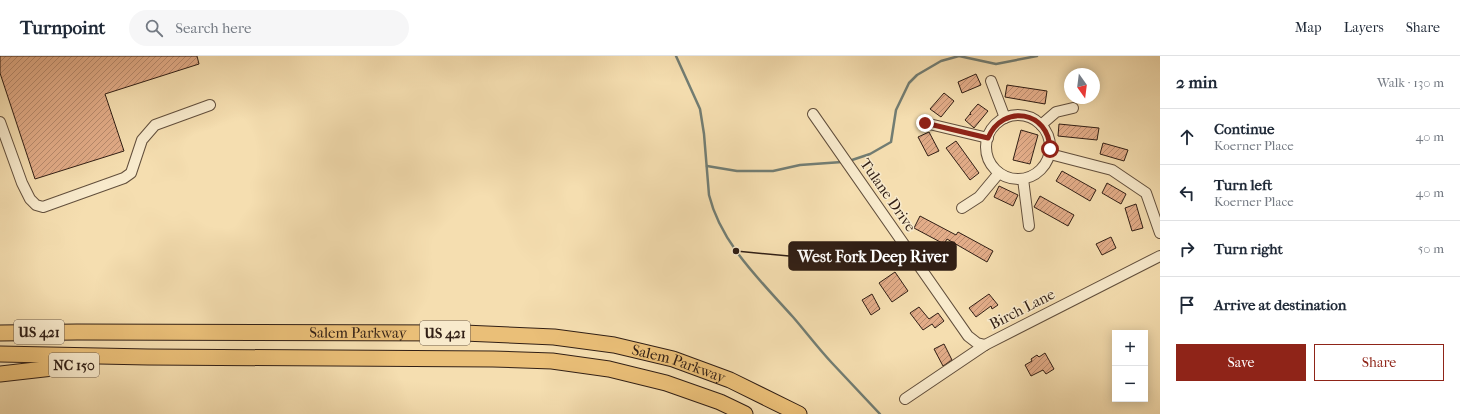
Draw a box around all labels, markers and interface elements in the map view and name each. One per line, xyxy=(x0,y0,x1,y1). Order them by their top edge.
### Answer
search box xyxy=(129,10,409,46)
text: Turnpoint xyxy=(20,17,105,39)
icon: search xyxy=(143,17,165,39)
text: Search here xyxy=(175,19,251,37)
text: Map xyxy=(1295,19,1322,36)
text: Layers xyxy=(1344,19,1384,36)
text: Share xyxy=(1406,19,1440,36)
north arrow xyxy=(1064,68,1100,104)
text: 2 min xyxy=(1176,72,1217,92)
text: Walk · 130 m xyxy=(1377,75,1444,90)
route end xyxy=(916,114,934,132)
text: Continue xyxy=(1214,120,1274,138)
icon: ahead xyxy=(1176,126,1198,148)
text: 40 m xyxy=(1416,129,1444,144)
text: Koerner Place xyxy=(1214,138,1294,153)
route start xyxy=(1041,140,1059,158)
street label: Tulane Drive xyxy=(856,155,920,236)
text: Turn left xyxy=(1214,176,1272,194)
icon: left xyxy=(1176,182,1198,204)
text: 40 m xyxy=(1416,185,1444,200)
text: Koerner Place xyxy=(1214,194,1294,209)
icon: right xyxy=(1176,238,1198,260)
text: Turn right xyxy=(1214,240,1283,258)
text: 50 m xyxy=(1418,241,1444,256)
callout: West Fork Deep River xyxy=(789,242,956,270)
text: West Fork Deep River xyxy=(796,247,950,267)
street label: Birch Lane xyxy=(986,285,1058,333)
icon: arrive xyxy=(1176,294,1198,316)
text: Arrive at destination xyxy=(1214,296,1346,314)
road number: US 421 xyxy=(14,320,64,344)
road number: US 421 xyxy=(420,321,470,345)
street label: Salem Parkway xyxy=(309,324,408,342)
map controls xyxy=(1112,330,1148,402)
button: + xyxy=(1112,330,1148,366)
street label: Salem Parkway xyxy=(630,341,729,387)
button: Save xyxy=(1176,344,1306,381)
button: Share xyxy=(1314,344,1444,381)
road number: NC 150 xyxy=(49,353,99,377)
button: − xyxy=(1112,366,1148,402)

